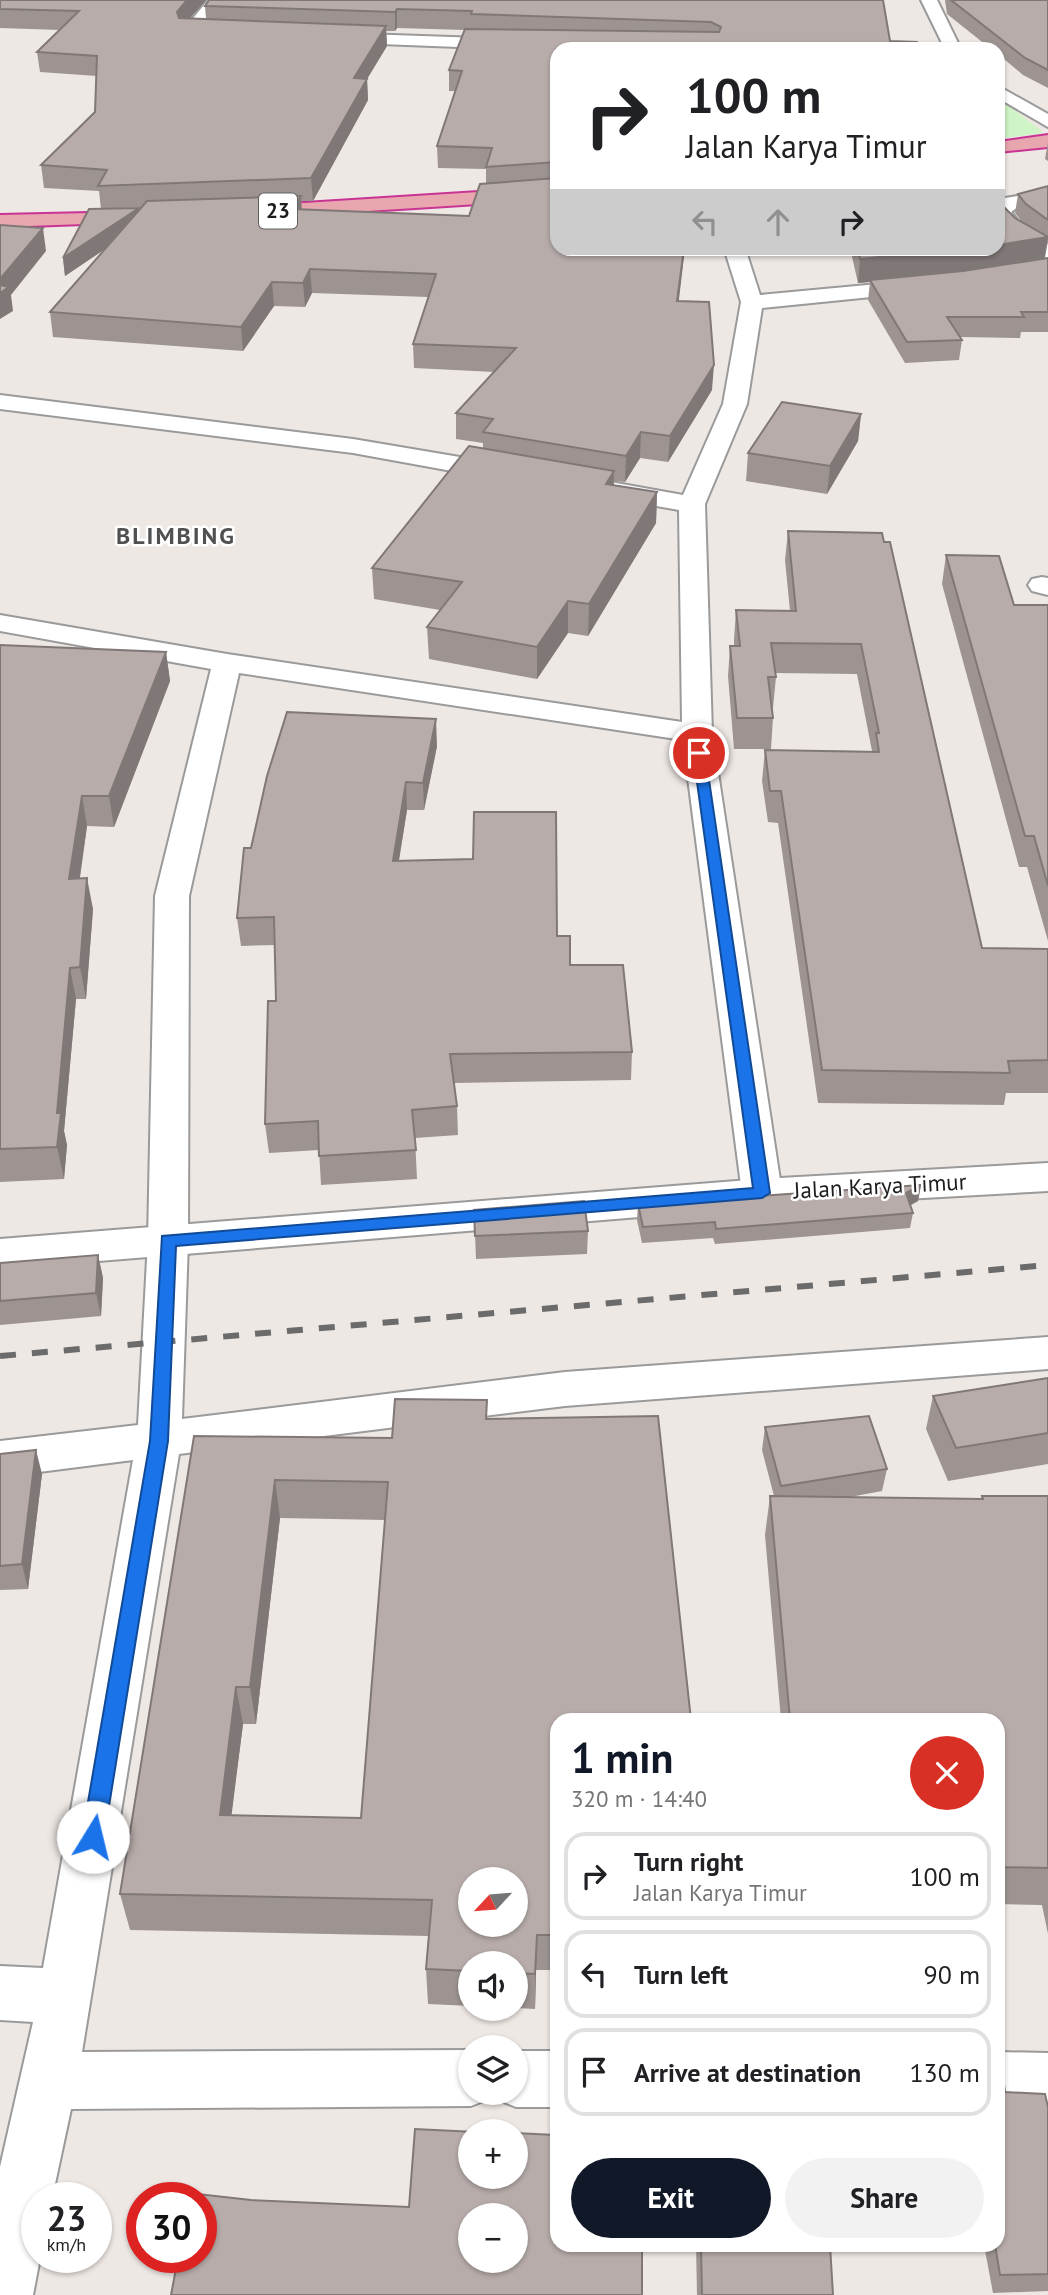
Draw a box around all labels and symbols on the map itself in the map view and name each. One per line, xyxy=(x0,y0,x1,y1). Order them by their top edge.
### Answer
road number: 23 xyxy=(259,194,297,228)
district label: BLIMBING xyxy=(116,520,236,551)
pin xyxy=(669,723,729,783)
street label: Jalan Karya Timur xyxy=(792,1166,967,1205)
position arrow xyxy=(56,1800,130,1874)
north arrow xyxy=(458,1867,528,1937)
speed limit sign: 30 xyxy=(126,2182,217,2273)

